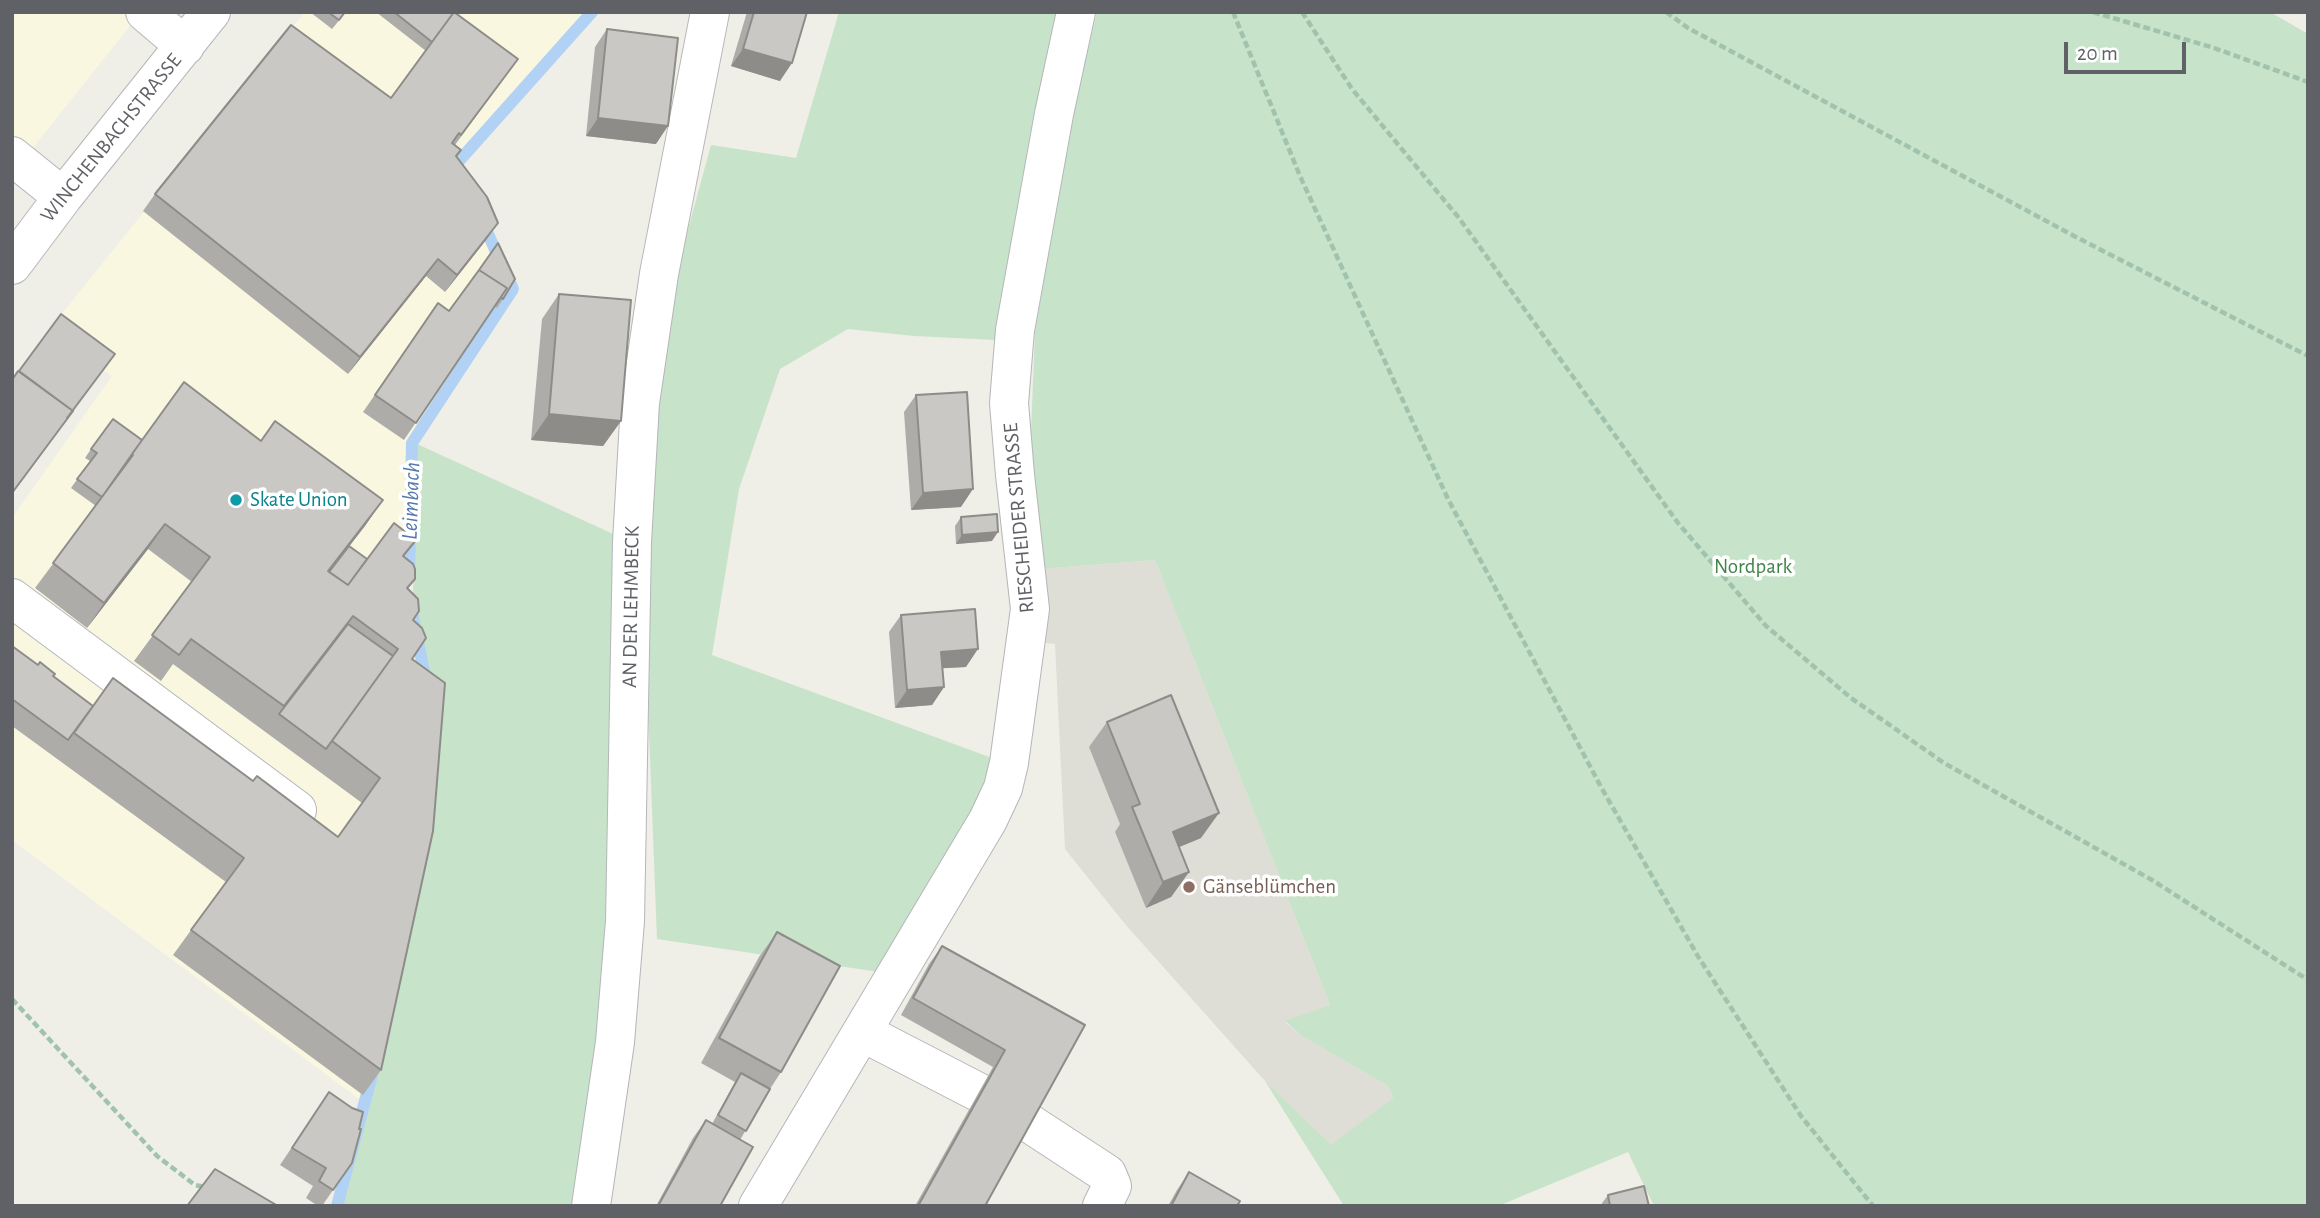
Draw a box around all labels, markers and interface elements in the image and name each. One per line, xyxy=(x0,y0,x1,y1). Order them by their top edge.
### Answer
scale bar xyxy=(2068,28,2190,72)
text: 20 m xyxy=(2077,43,2118,64)
street label: WINCHENBACHSTRASSE xyxy=(35,48,187,228)
street label: RIESCHEIDER STRASSE xyxy=(998,422,1040,614)
water label: Leimbach xyxy=(396,462,426,540)
place label: Skate Union xyxy=(250,487,348,513)
marker: Skate Union xyxy=(228,492,244,508)
street label: AN DER LEHMBECK xyxy=(617,526,645,688)
park label: Nordpark xyxy=(1714,554,1792,580)
place label: Gänseblümchen xyxy=(1203,874,1336,900)
marker: Gänseblümchen xyxy=(1181,879,1197,895)

